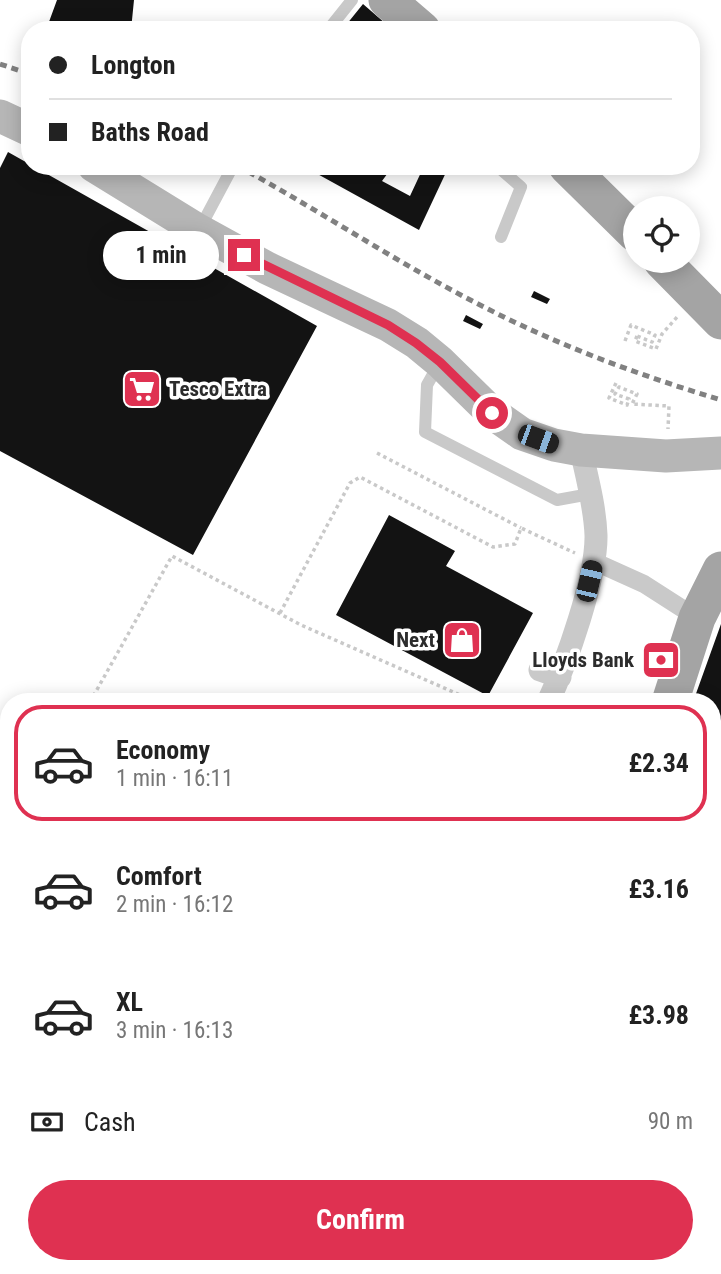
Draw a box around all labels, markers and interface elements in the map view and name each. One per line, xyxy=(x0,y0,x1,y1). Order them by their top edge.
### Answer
text: Longton xyxy=(91,50,176,80)
text: Baths Road xyxy=(91,117,209,147)
map controls xyxy=(623,196,700,273)
button: locate xyxy=(623,196,700,273)
callout: 1 min xyxy=(104,230,219,280)
route end xyxy=(228,239,260,271)
text: 1 min xyxy=(135,242,187,269)
supermarket icon: Tesco Extra xyxy=(121,368,163,410)
place label: Tesco Extra xyxy=(169,377,267,401)
route start xyxy=(476,397,508,429)
car xyxy=(515,422,562,456)
car xyxy=(575,558,604,604)
shop icon: Next xyxy=(441,619,483,661)
place label: Next xyxy=(396,628,435,652)
bank icon: Lloyds Bank xyxy=(640,639,682,681)
place label: Lloyds Bank xyxy=(532,648,635,672)
icon: car xyxy=(32,732,95,795)
text: Economy xyxy=(116,735,210,765)
text: £2.34 xyxy=(628,748,689,778)
text: 1 min · 16:11 xyxy=(116,765,233,792)
icon: car xyxy=(32,858,95,921)
text: Comfort xyxy=(116,861,202,891)
text: £3.16 xyxy=(628,874,689,904)
text: 2 min · 16:12 xyxy=(116,891,233,918)
icon: car xyxy=(32,984,95,1047)
text: XL xyxy=(116,987,143,1017)
text: £3.98 xyxy=(628,1000,689,1030)
text: 3 min · 16:13 xyxy=(116,1017,233,1044)
icon: cash xyxy=(28,1103,66,1141)
text: Cash xyxy=(84,1107,136,1137)
text: 90 m xyxy=(648,1108,693,1135)
button: Confirm xyxy=(28,1180,693,1260)

